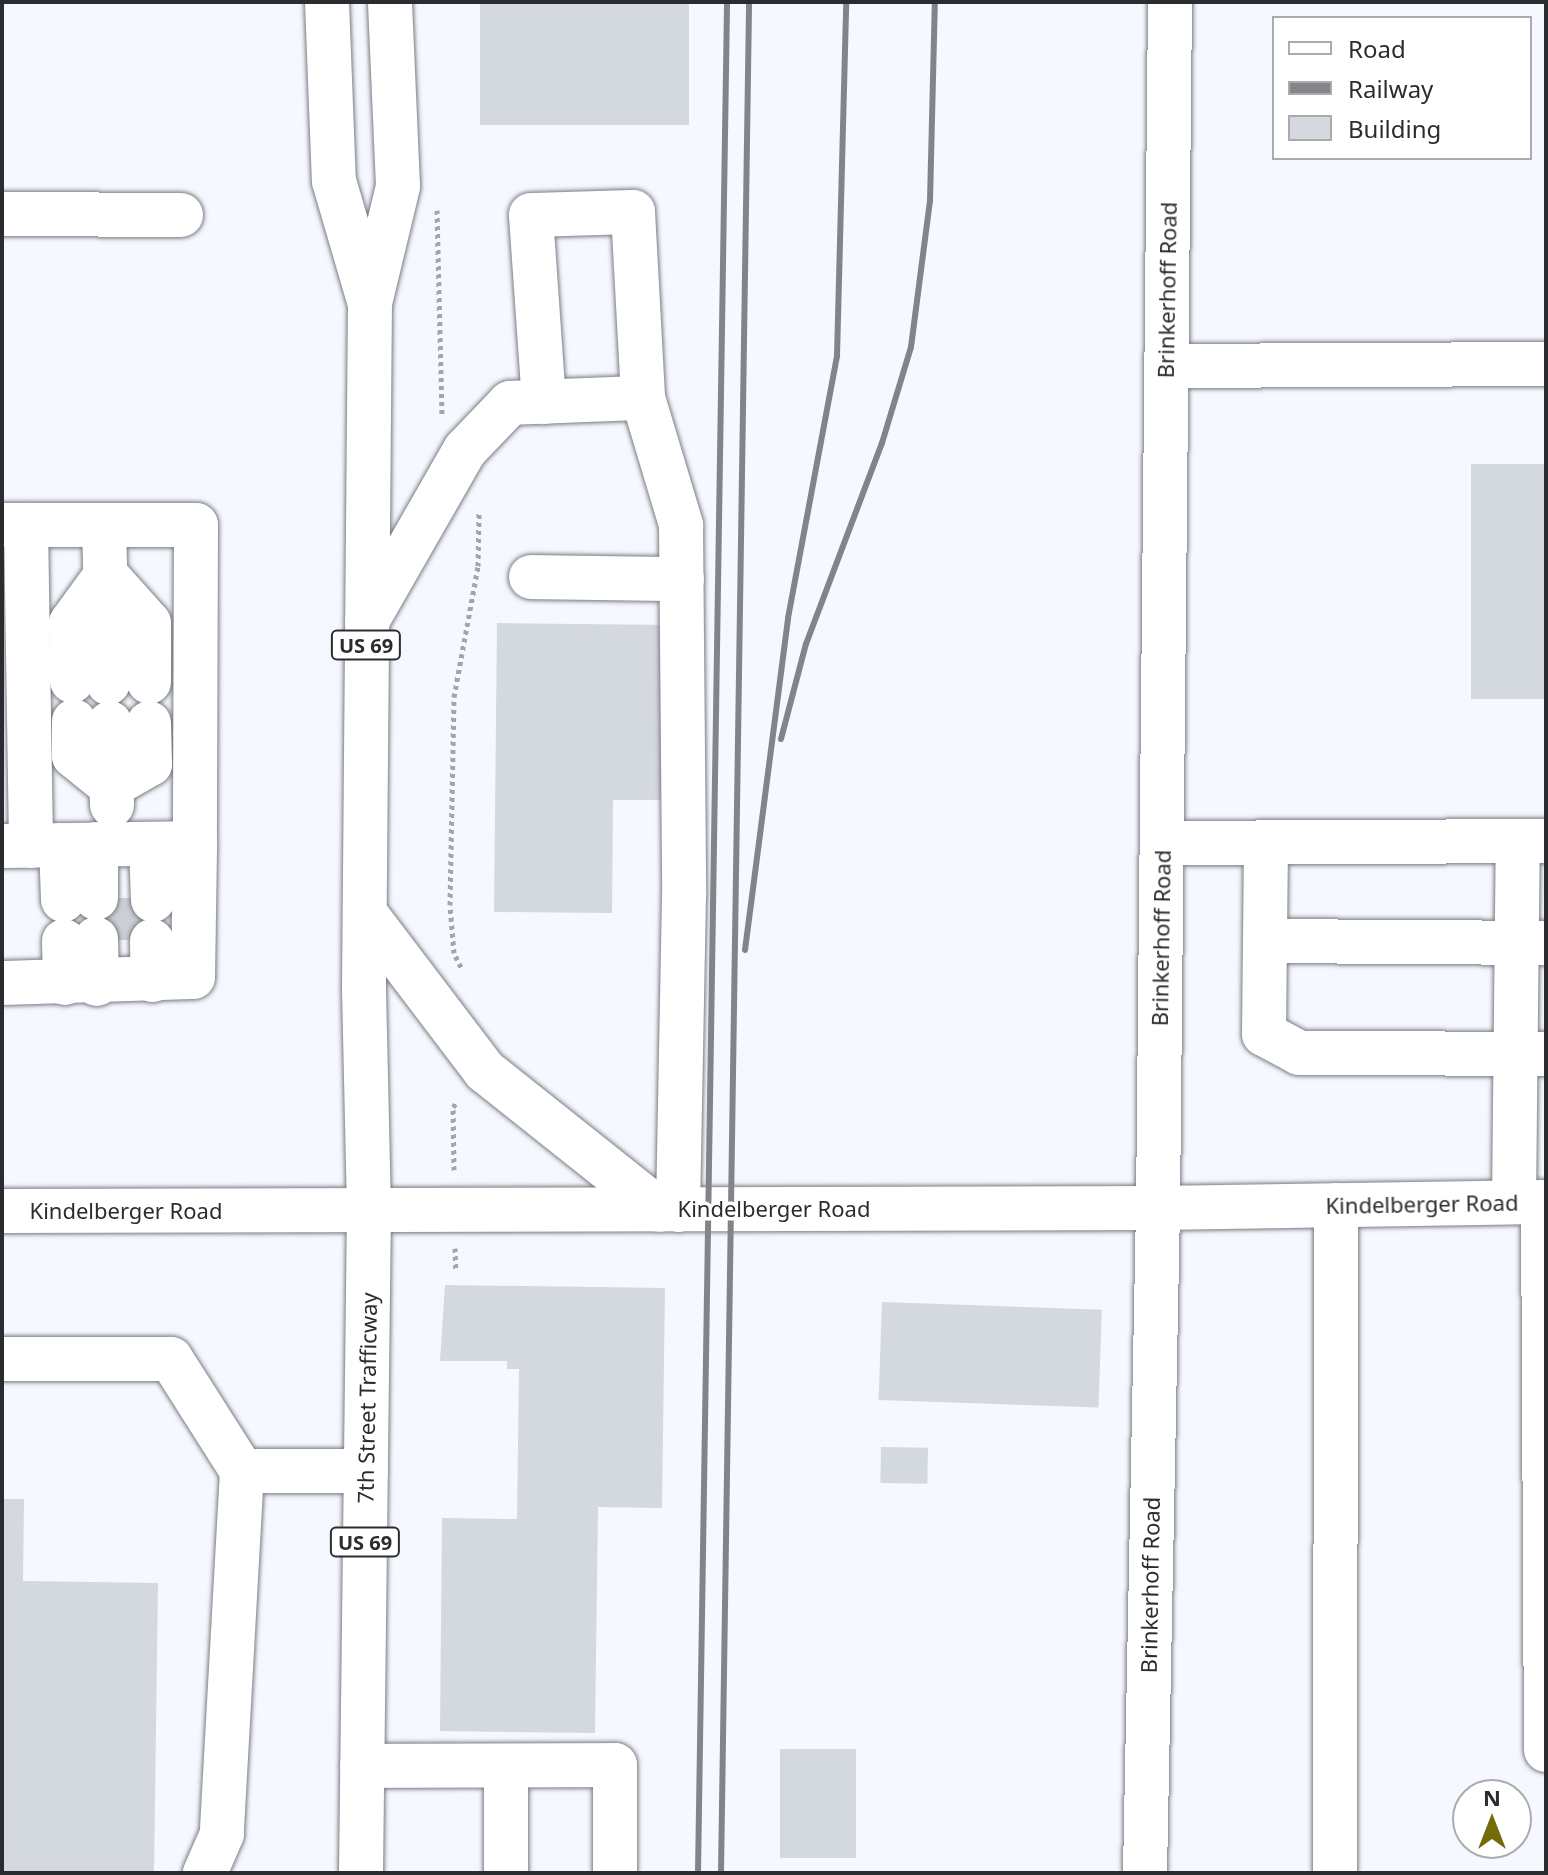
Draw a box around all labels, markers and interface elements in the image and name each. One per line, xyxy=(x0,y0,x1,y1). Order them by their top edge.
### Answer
legend xyxy=(1272,16,1532,160)
text: Road xyxy=(1348,32,1406,65)
text: Railway xyxy=(1348,72,1433,105)
text: Building xyxy=(1348,112,1441,145)
street label: Brinkerhoff Road xyxy=(1152,202,1182,378)
road number: US 69 xyxy=(330,629,402,661)
street label: Brinkerhoff Road xyxy=(1146,850,1176,1026)
street label: Kindelberger Road xyxy=(1325,1189,1519,1219)
street label: Kindelberger Road xyxy=(678,1196,870,1222)
street label: Kindelberger Road xyxy=(30,1198,222,1224)
street label: 7th Street Trafficway xyxy=(352,1292,382,1504)
street label: Brinkerhoff Road xyxy=(1135,1497,1165,1673)
road number: US 69 xyxy=(329,1526,401,1558)
north arrow xyxy=(1452,1779,1532,1859)
text: N xyxy=(1483,1782,1501,1812)

